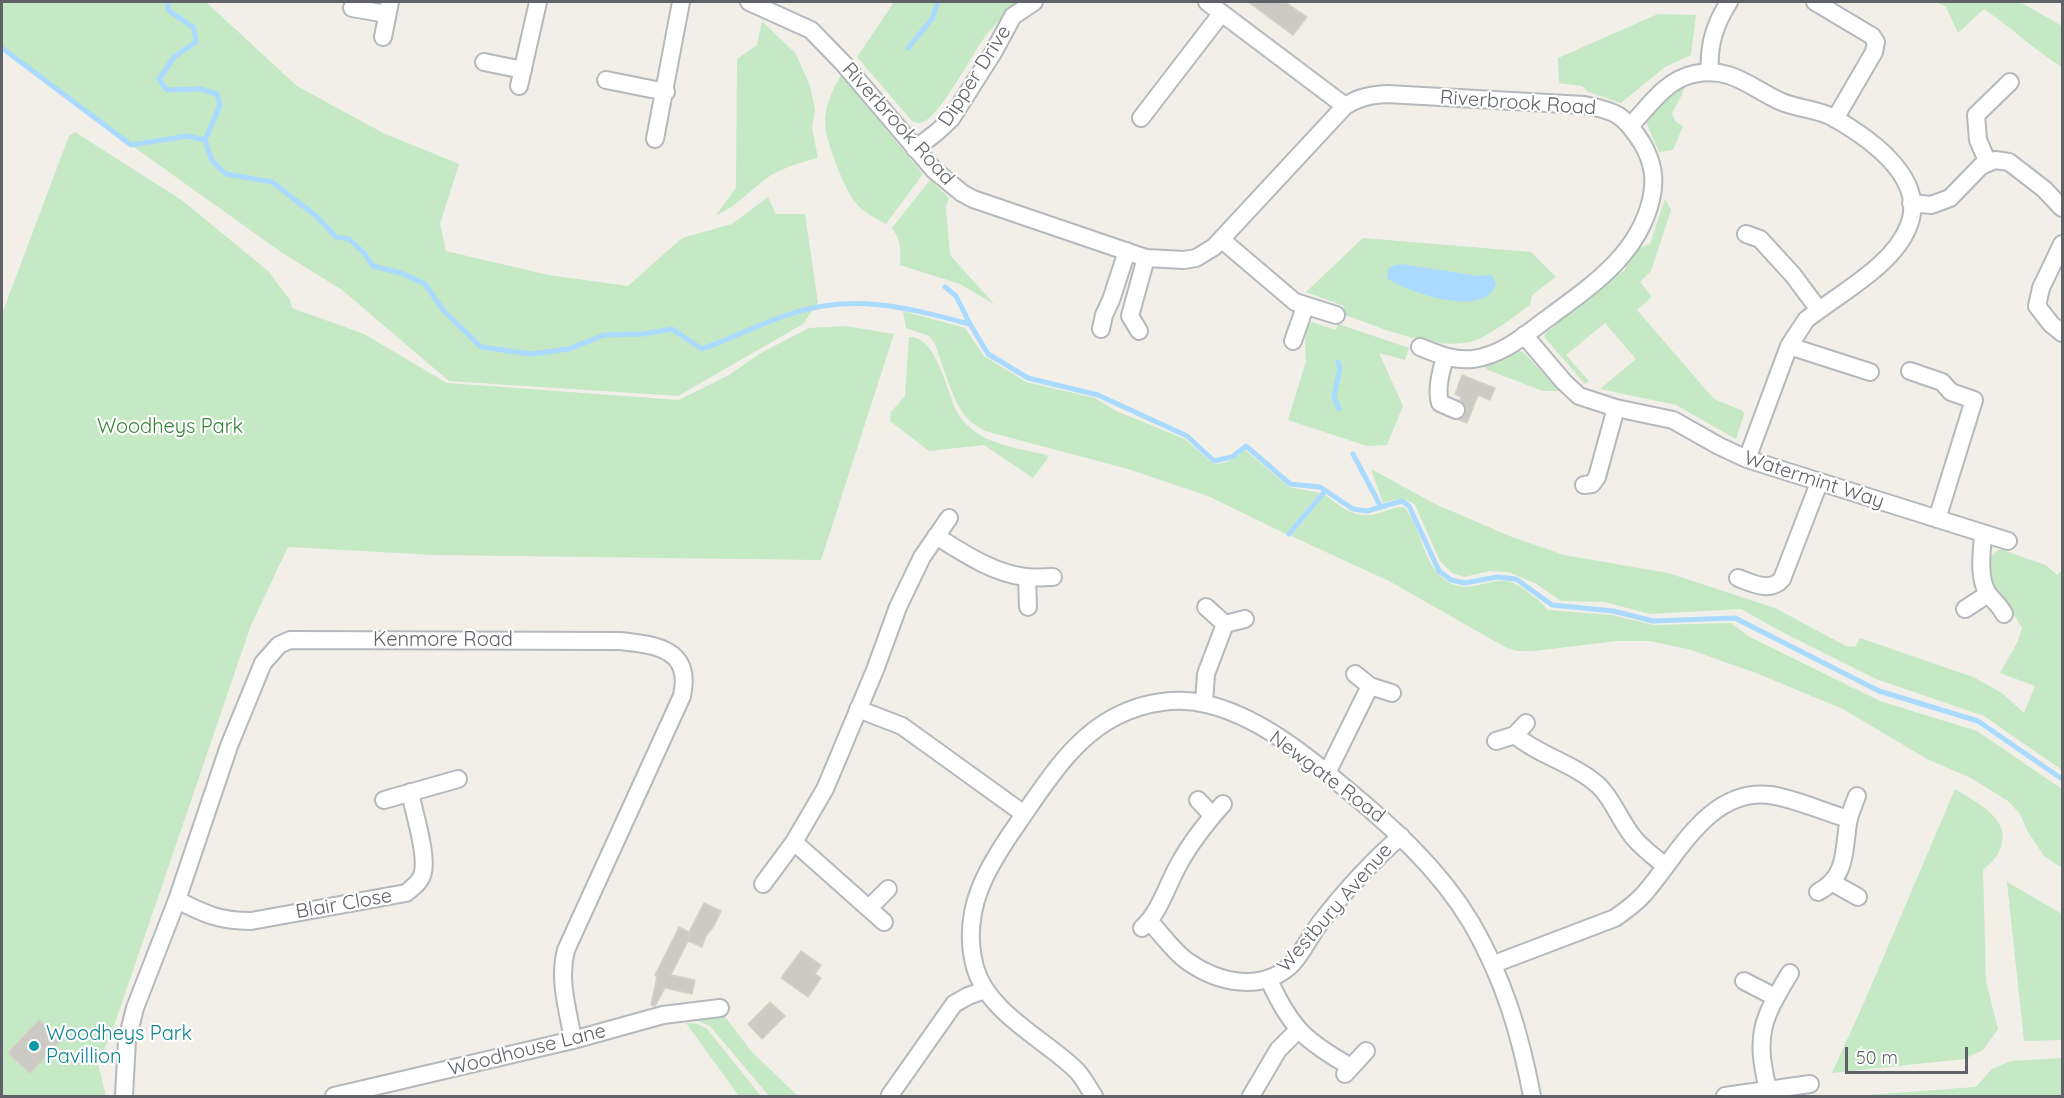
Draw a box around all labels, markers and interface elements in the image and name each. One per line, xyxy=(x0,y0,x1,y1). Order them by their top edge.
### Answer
street label: Dipper Drive xyxy=(933,21,1017,131)
street label: Riverbrook Road xyxy=(837,58,959,190)
street label: Riverbrook Road xyxy=(1439,86,1597,120)
park label: Woodheys Park xyxy=(97,415,243,439)
street label: Watermint Way xyxy=(1741,446,1887,514)
street label: Kenmore Road xyxy=(373,628,513,652)
street label: Newgate Road xyxy=(1264,726,1390,828)
street label: Westbury Avenue xyxy=(1273,839,1397,977)
street label: Blair Close xyxy=(294,884,394,924)
street label: Woodhouse Lane xyxy=(446,1019,608,1081)
place label: Woodheys Park Pavillion xyxy=(46,1022,192,1069)
scale bar xyxy=(1848,1035,1971,1073)
marker: Woodheys Park Pavillion xyxy=(27,1039,41,1053)
text: 50 m xyxy=(1856,1046,1898,1069)

